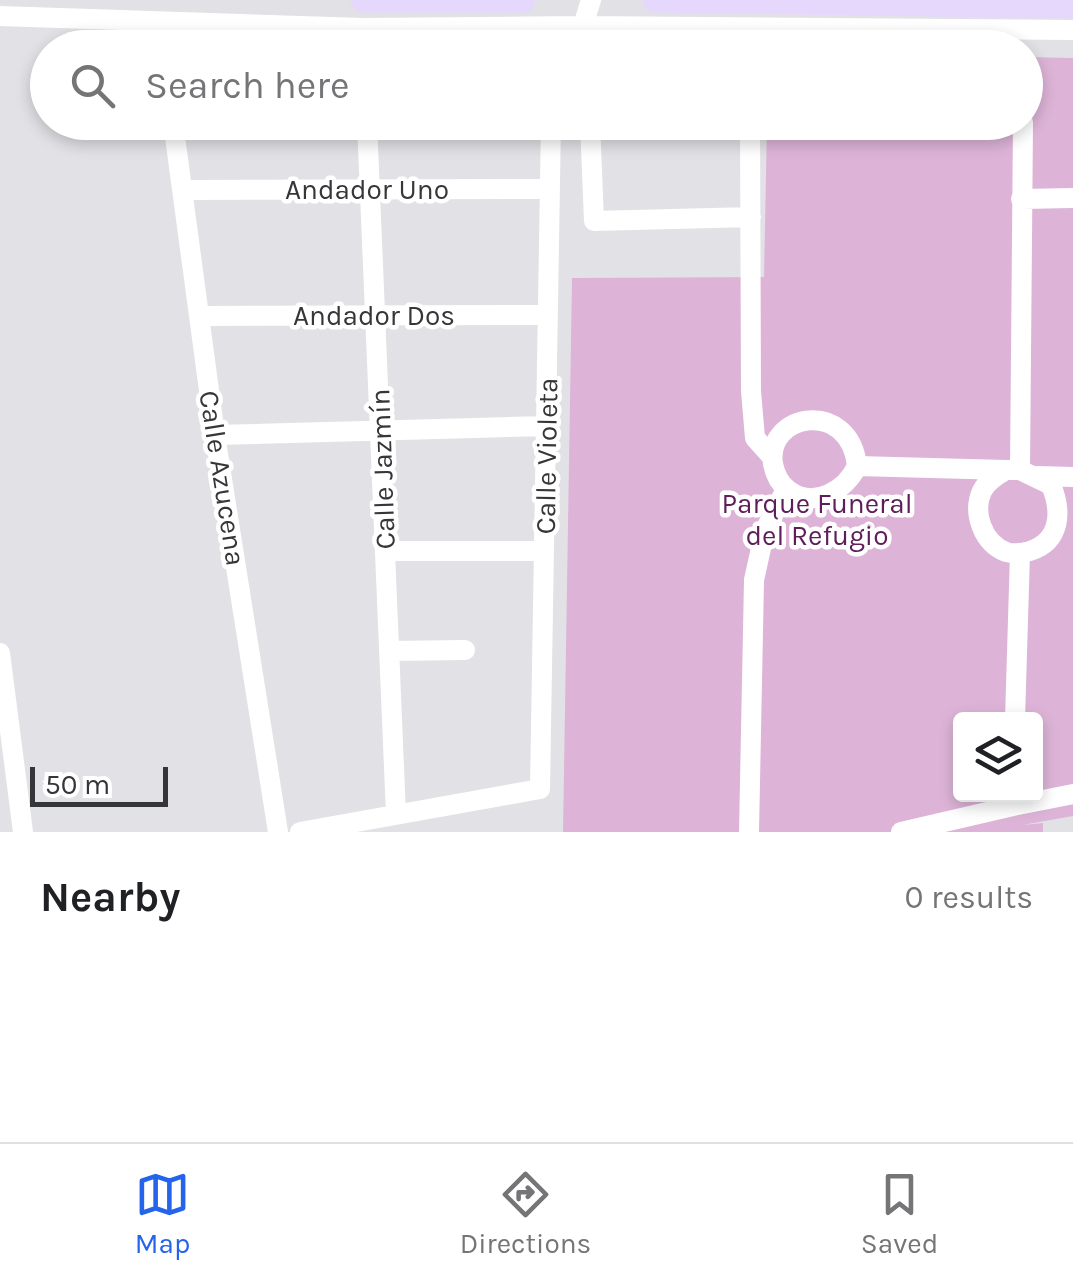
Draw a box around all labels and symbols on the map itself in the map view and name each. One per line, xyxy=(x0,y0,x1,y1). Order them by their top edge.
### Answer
street label: Andador Uno xyxy=(285,173,449,206)
street label: Andador Dos xyxy=(293,299,455,332)
street label: Calle Violeta xyxy=(529,377,564,535)
street label: Calle Azucena xyxy=(192,388,253,568)
street label: Calle Jazmín xyxy=(363,388,402,550)
park label: Parque Funeral del Refugio xyxy=(722,487,913,552)
scale bar xyxy=(30,762,168,806)

